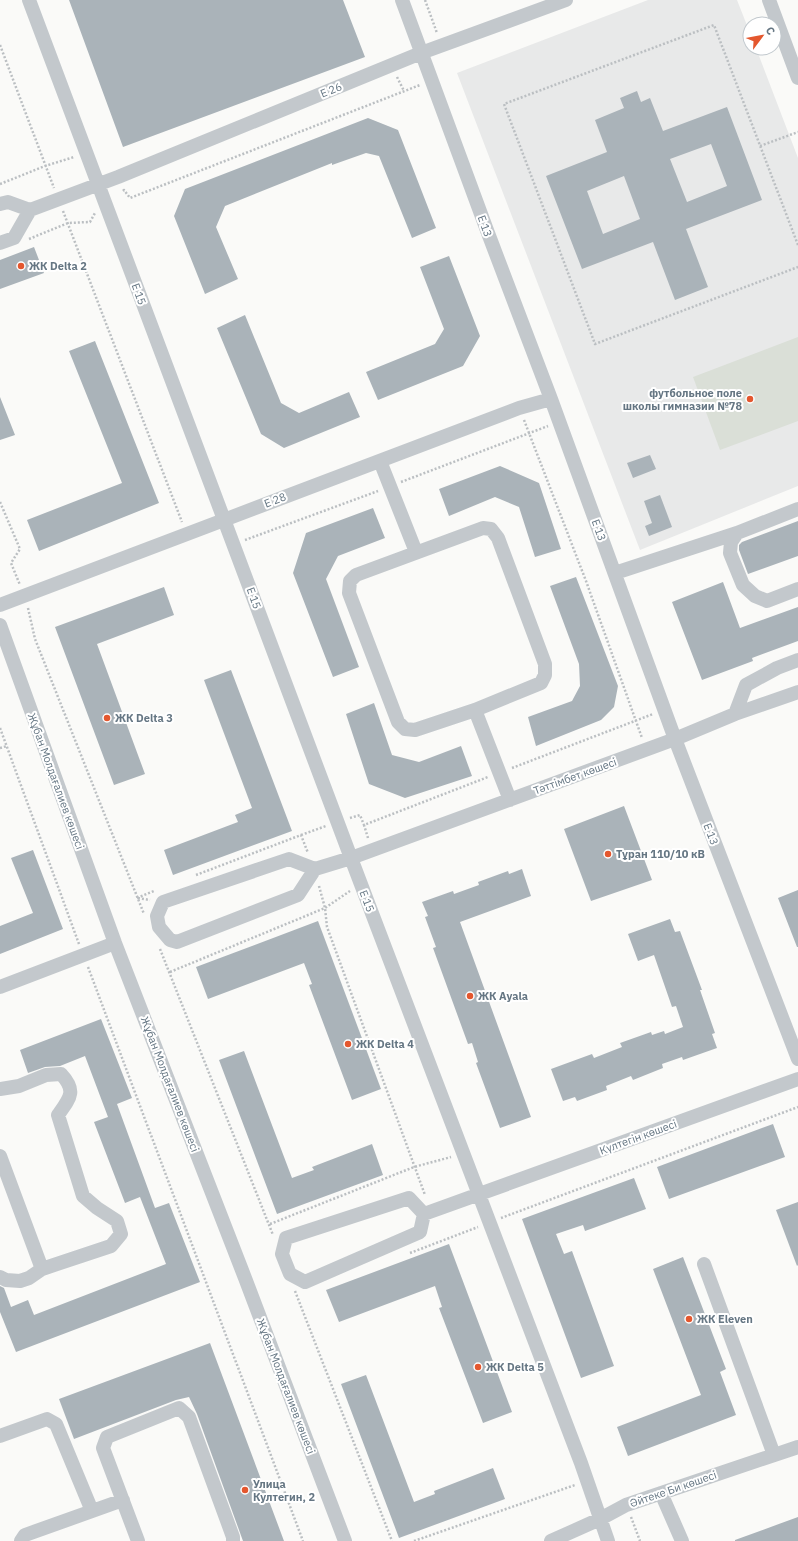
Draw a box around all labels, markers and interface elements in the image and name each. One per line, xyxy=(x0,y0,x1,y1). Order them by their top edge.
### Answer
north arrow xyxy=(742,16,782,56)
text: С xyxy=(763,24,778,37)
street label: E 26 xyxy=(318,79,344,101)
street label: E 13 xyxy=(475,213,495,239)
place label: ЖК Delta 2 xyxy=(29,259,87,273)
marker: ЖК Delta 2 xyxy=(16,261,26,271)
street label: E 15 xyxy=(129,281,149,307)
place label: футбольное поле школы гимназии №78 xyxy=(623,386,742,413)
marker: футбольное поле школы гимназии №78 xyxy=(745,394,755,404)
street label: E 28 xyxy=(262,489,288,511)
street label: E 13 xyxy=(589,517,609,543)
street label: E 15 xyxy=(244,585,264,611)
street label: Жұбан Молдағалиев көшесі xyxy=(25,711,87,851)
place label: ЖК Delta 3 xyxy=(115,711,173,725)
marker: ЖК Delta 3 xyxy=(102,713,112,723)
street label: Тәттімбет көшесі xyxy=(532,754,618,798)
street label: E 13 xyxy=(700,821,722,847)
place label: Тұран 110/10 кВ xyxy=(616,847,705,861)
marker: Тұран 110/10 кВ xyxy=(603,849,613,859)
street label: E 15 xyxy=(356,888,378,914)
place label: ЖК Ayala xyxy=(478,989,528,1003)
marker: ЖК Ayala xyxy=(465,991,475,1001)
street label: Жұбан Молдағалиев көшесі xyxy=(138,1014,202,1154)
place label: ЖК Delta 4 xyxy=(356,1037,414,1051)
marker: ЖК Delta 4 xyxy=(343,1039,353,1049)
street label: Күлтегін көшесі xyxy=(597,1117,679,1157)
place label: ЖК Eleven xyxy=(697,1312,753,1326)
marker: ЖК Eleven xyxy=(684,1314,694,1324)
street label: Жұбан Молдағалиев көшесі xyxy=(254,1316,318,1456)
place label: ЖК Delta 5 xyxy=(486,1360,544,1374)
marker: ЖК Delta 5 xyxy=(473,1362,483,1372)
street label: Әйтеке Би көшесі xyxy=(628,1468,718,1510)
place label: Улица Култегин, 2 xyxy=(253,1477,315,1504)
marker: Улица Култегин, 2 xyxy=(240,1485,250,1495)

